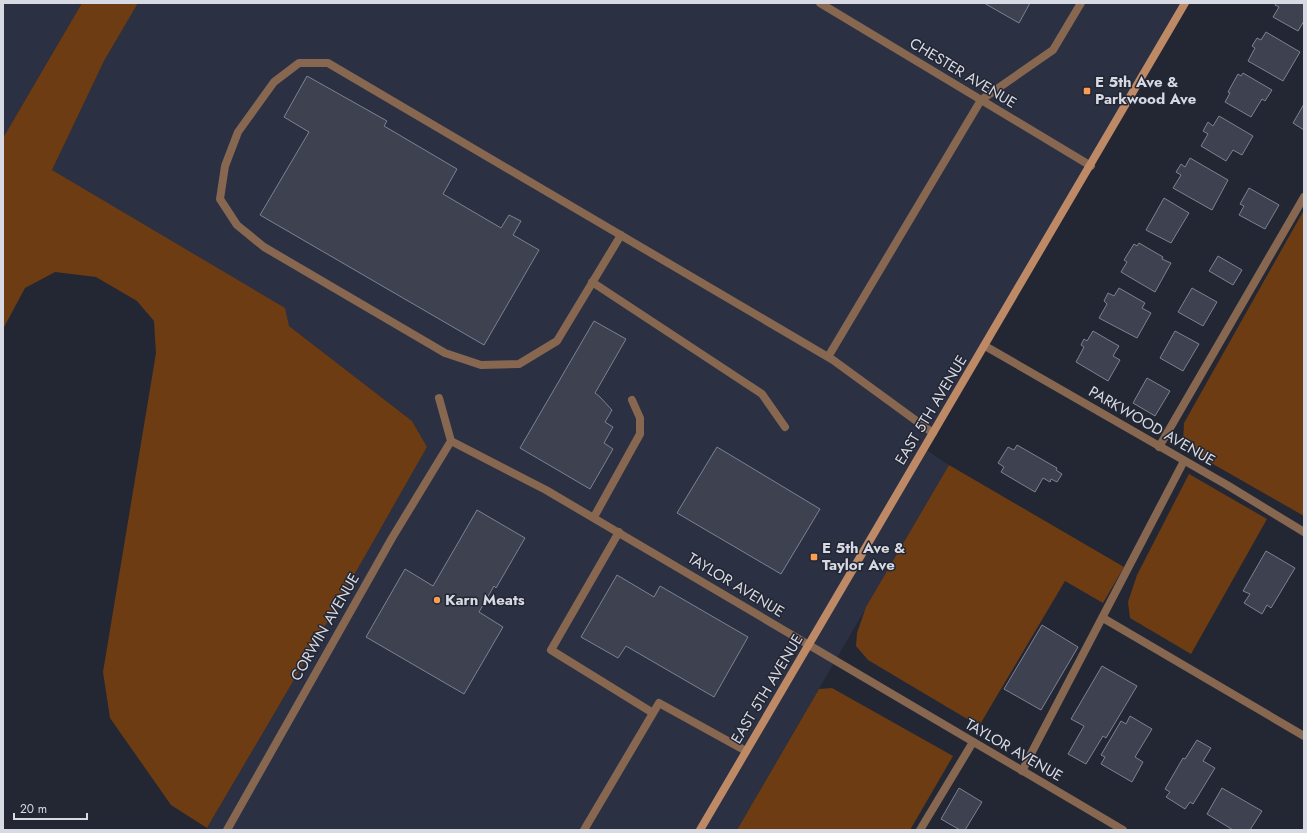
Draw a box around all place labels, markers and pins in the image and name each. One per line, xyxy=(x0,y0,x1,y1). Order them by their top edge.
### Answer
place label: E 5th Ave & Parkwood Ave xyxy=(1095,71,1197,110)
marker: E 5th Ave & Parkwood Ave xyxy=(1082,86,1092,96)
place label: E 5th Ave & Taylor Ave xyxy=(822,537,906,576)
marker: E 5th Ave & Taylor Ave xyxy=(809,552,819,562)
place label: Karn Meats xyxy=(445,589,525,611)
marker: Karn Meats xyxy=(432,595,442,605)

